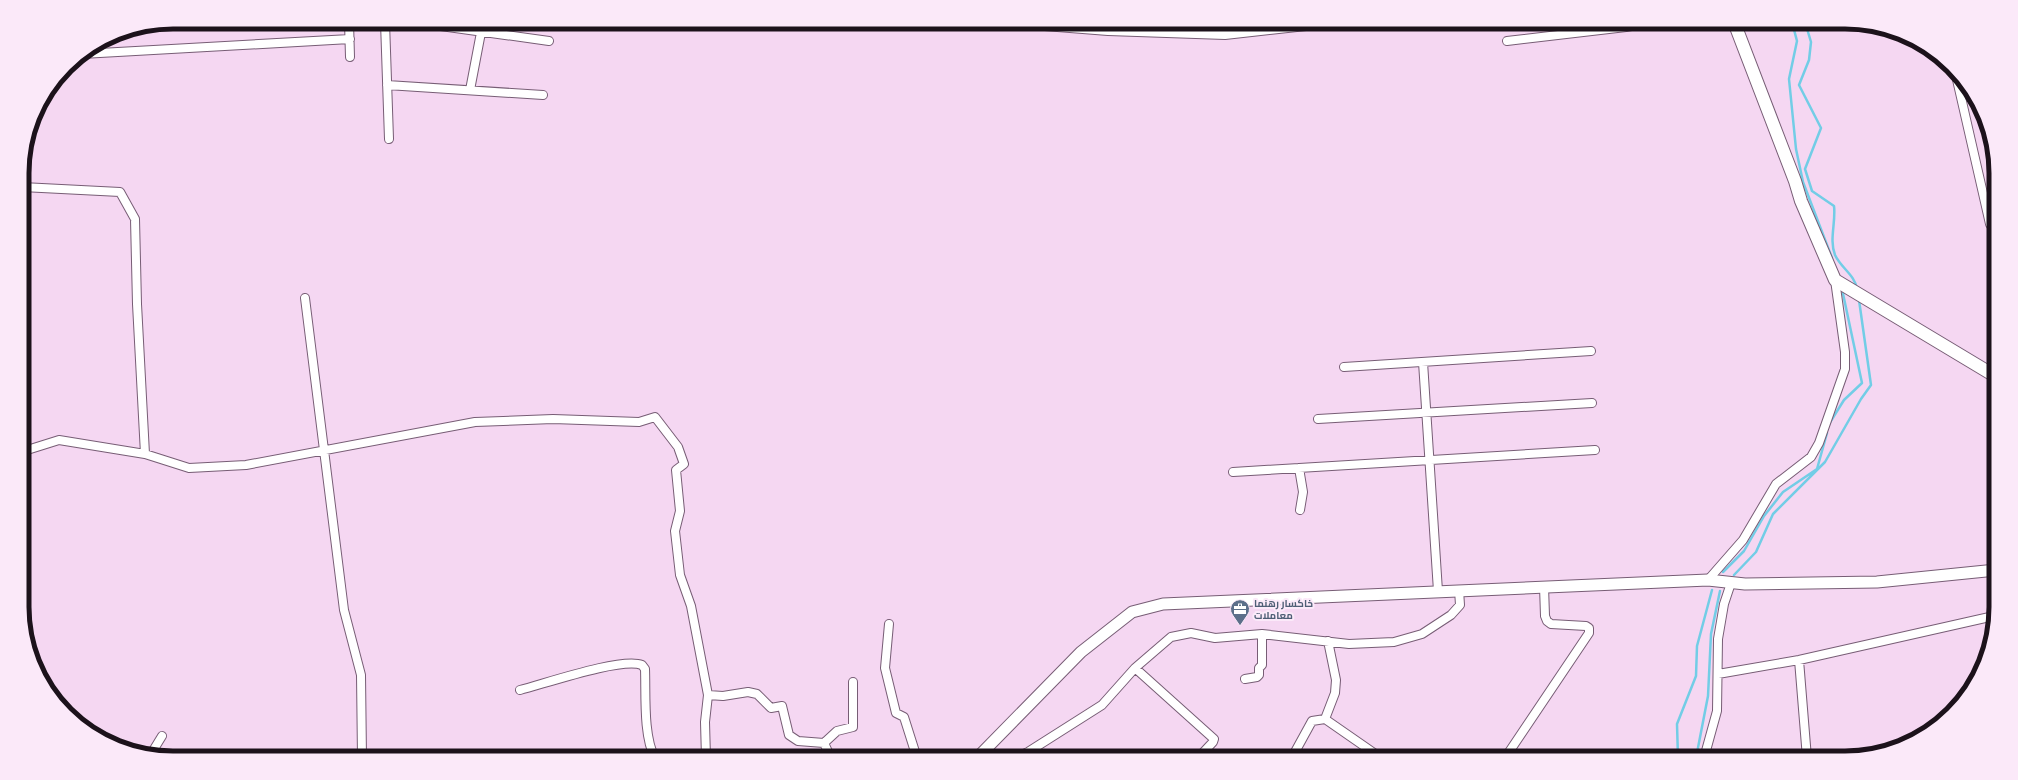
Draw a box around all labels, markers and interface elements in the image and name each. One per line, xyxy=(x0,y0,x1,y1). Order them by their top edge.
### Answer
place label: خاکسار رهنما معاملات xyxy=(1254,596,1313,623)
office icon: خاکسار رهنما معاملات xyxy=(1229,598,1251,626)

